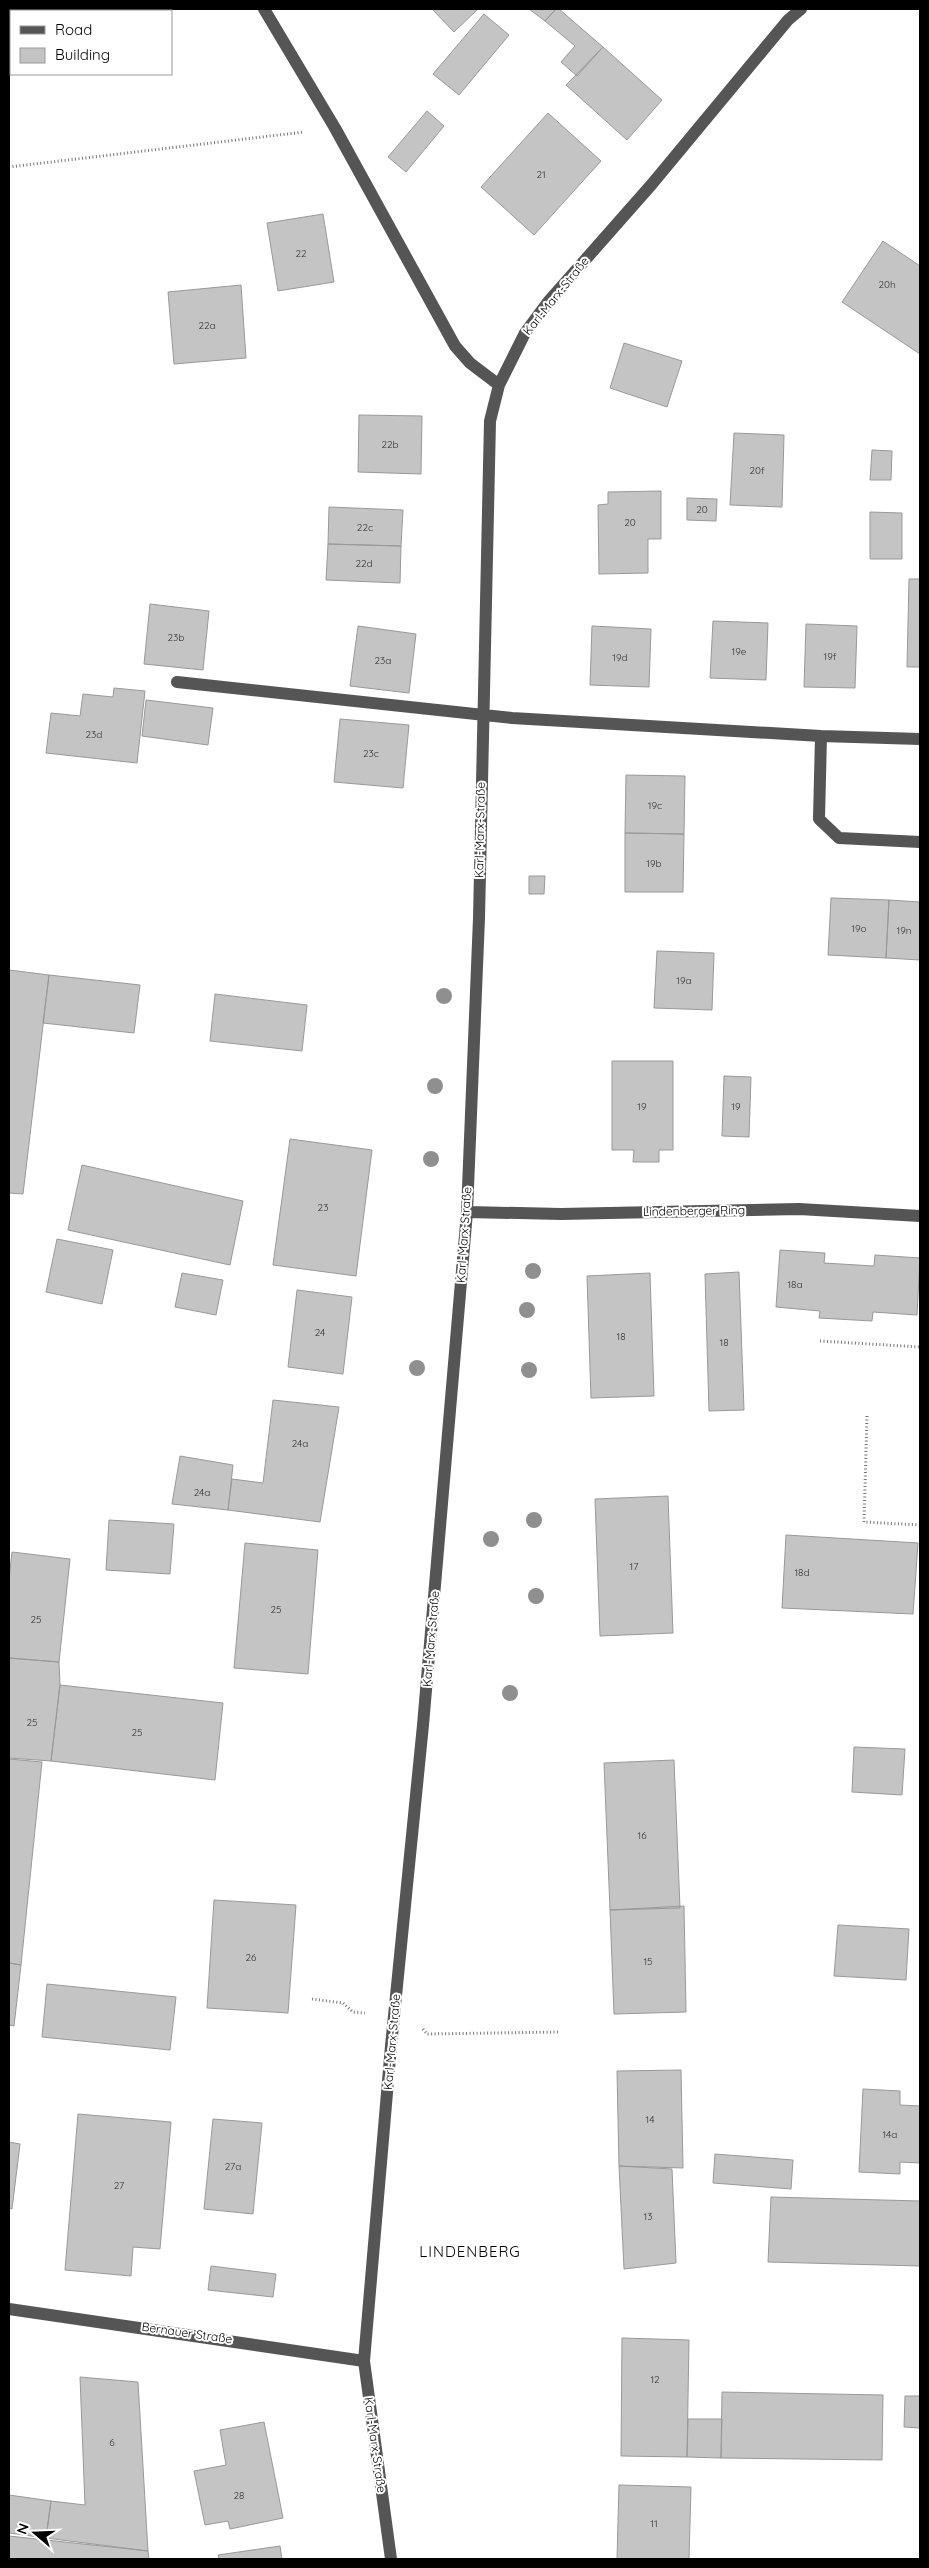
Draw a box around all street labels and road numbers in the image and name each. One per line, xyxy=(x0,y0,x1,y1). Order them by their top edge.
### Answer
street label: Karl-Marx-Straße xyxy=(519,253,592,338)
street label: Karl-Marx-Straße xyxy=(471,781,488,878)
street label: Karl-Marx-Straße xyxy=(453,1186,474,1284)
street label: Lindenberger Ring xyxy=(643,1202,745,1219)
street label: Karl-Marx-Straße xyxy=(419,1590,442,1688)
street label: Karl-Marx-Straße xyxy=(380,1993,403,2091)
street label: Bernauer Straße xyxy=(141,2319,234,2346)
street label: Karl-Marx-Straße xyxy=(361,2396,390,2494)

